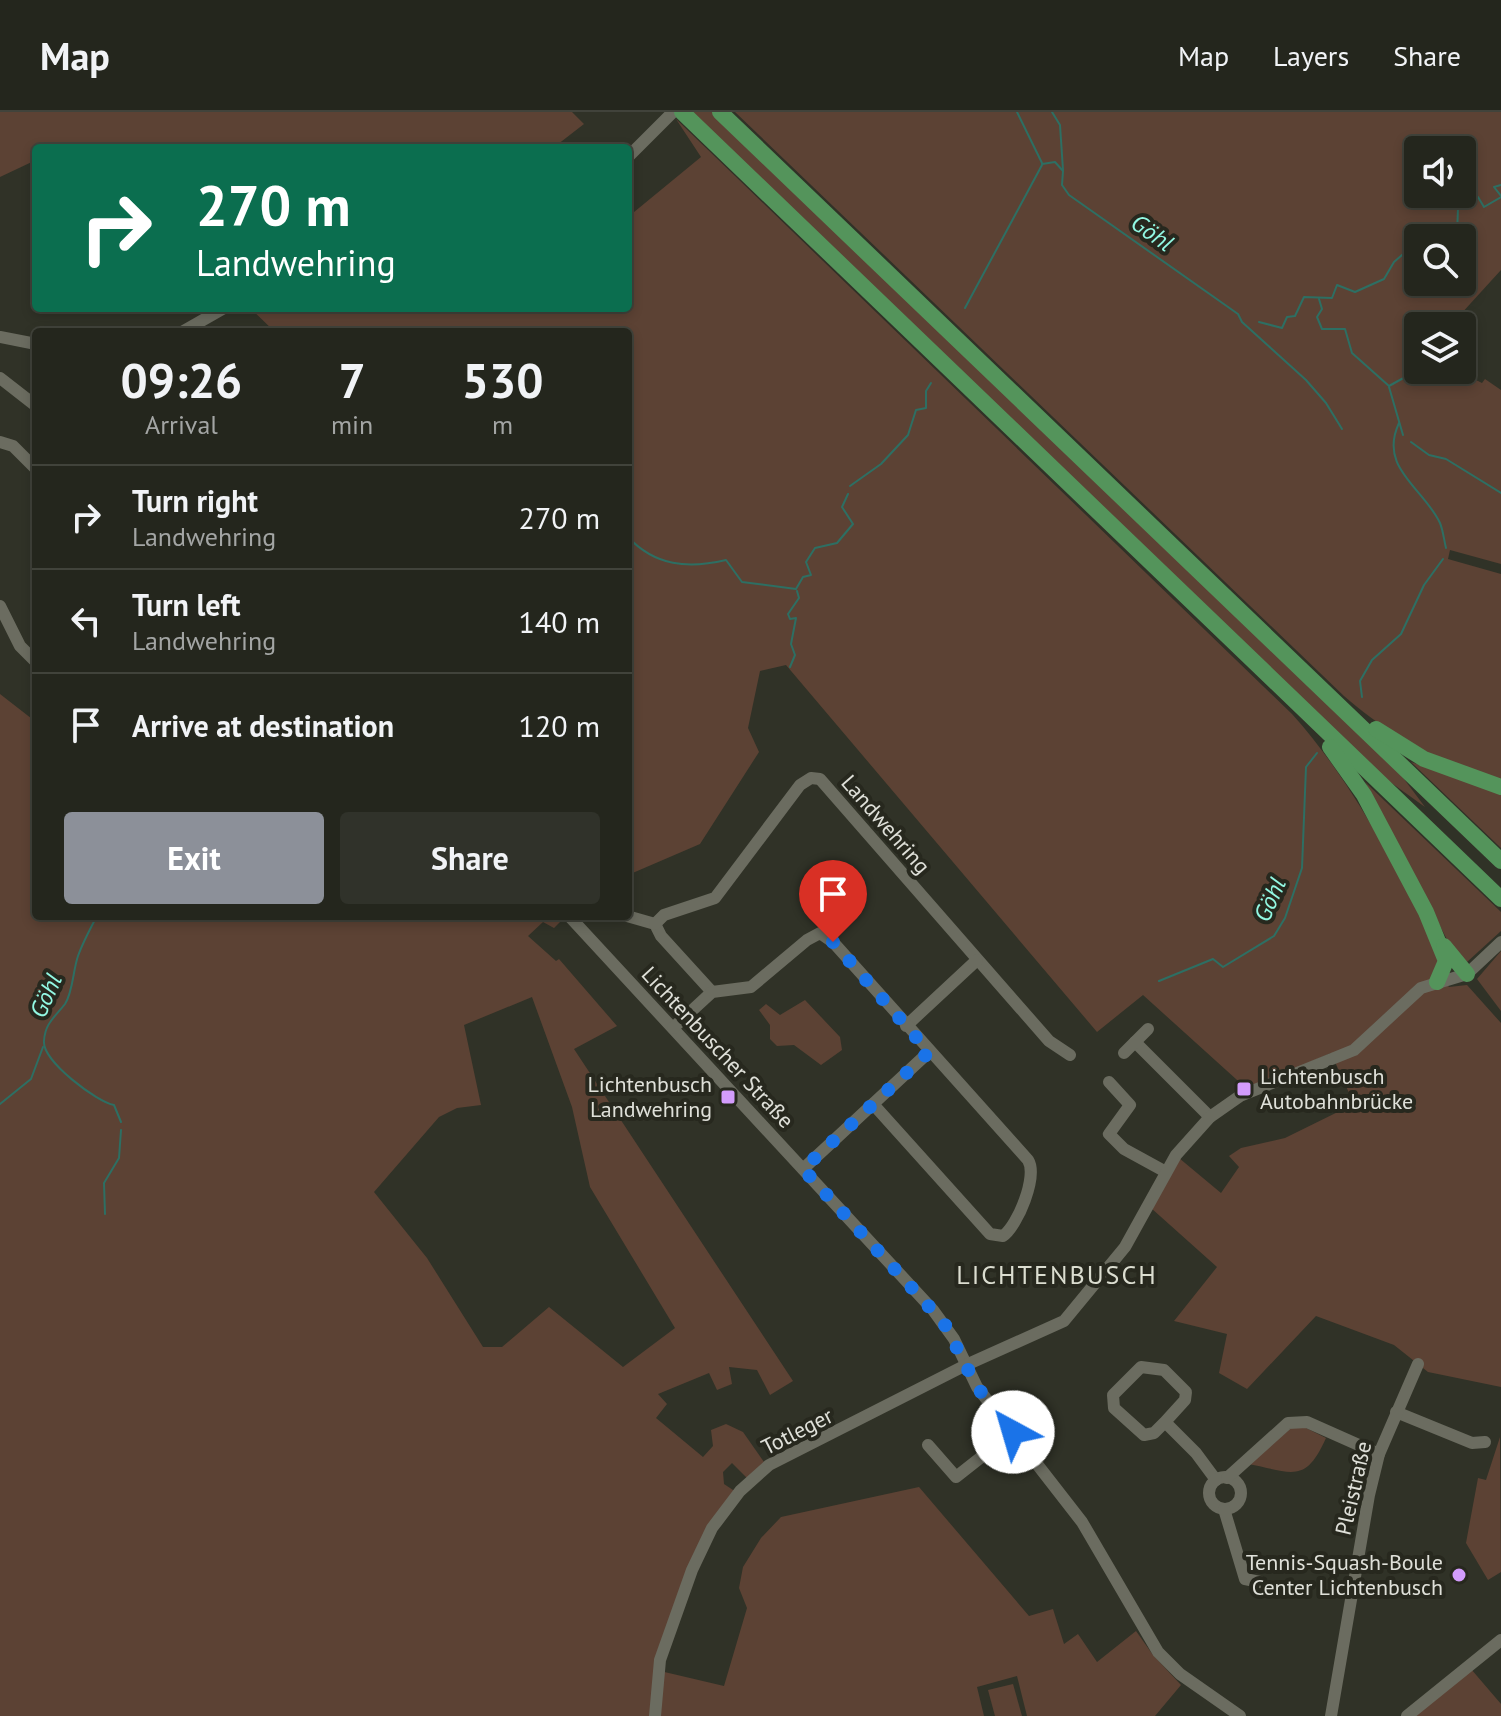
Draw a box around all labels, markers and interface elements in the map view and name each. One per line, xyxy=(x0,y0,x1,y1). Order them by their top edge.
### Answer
text: Map xyxy=(40,31,110,80)
text: Map xyxy=(1178,37,1229,74)
text: Layers xyxy=(1273,37,1349,74)
text: Share xyxy=(1393,37,1461,74)
map controls xyxy=(1404,136,1476,384)
button: sound xyxy=(1404,136,1476,208)
text: 270 m xyxy=(196,169,351,241)
icon: right xyxy=(64,176,168,280)
water label: Göhl xyxy=(1125,207,1180,259)
button: search xyxy=(1404,224,1476,296)
text: Landwehring xyxy=(196,239,396,286)
button: layers xyxy=(1404,312,1476,384)
text: 09:26 xyxy=(121,349,242,411)
text: 7 xyxy=(338,349,366,411)
text: 530 xyxy=(462,349,543,411)
text: Arrival xyxy=(145,408,218,441)
text: min xyxy=(331,408,373,441)
text: m xyxy=(492,408,513,441)
text: Turn right xyxy=(132,481,258,520)
icon: right xyxy=(64,495,108,539)
text: 270 m xyxy=(519,498,600,537)
text: Landwehring xyxy=(132,520,276,553)
text: Turn left xyxy=(132,585,240,624)
icon: left xyxy=(64,599,108,643)
text: 140 m xyxy=(519,602,600,641)
text: Landwehring xyxy=(132,624,276,657)
icon: arrive xyxy=(64,703,108,747)
text: Arrive at destination xyxy=(132,706,394,745)
text: 120 m xyxy=(519,706,600,745)
street label: Landwehring xyxy=(835,769,937,879)
button: Exit xyxy=(64,812,324,904)
button: Share xyxy=(340,812,600,904)
pin xyxy=(799,860,867,942)
icon: arrive xyxy=(811,872,855,916)
water label: Göhl xyxy=(1246,872,1293,927)
street label: Lichtenbuscher Straße xyxy=(636,960,800,1134)
water label: Göhl xyxy=(22,968,69,1023)
place label: Lichtenbusch Autobahnbrücke xyxy=(1260,1062,1413,1115)
place label: Lichtenbusch Landwehring xyxy=(587,1070,712,1123)
marker: Lichtenbusch Autobahnbrücke xyxy=(1235,1080,1253,1098)
marker: Lichtenbusch Landwehring xyxy=(719,1088,737,1106)
district label: LICHTENBUSCH xyxy=(956,1258,1158,1291)
position arrow xyxy=(971,1390,1055,1474)
street label: Totleger xyxy=(757,1401,838,1461)
street label: Pleistraße xyxy=(1329,1439,1377,1537)
place label: Tennis-Squash-Boule Center Lichtenbusch xyxy=(1246,1548,1443,1601)
marker: Tennis-Squash-Boule Center Lichtenbusch xyxy=(1450,1566,1468,1584)

